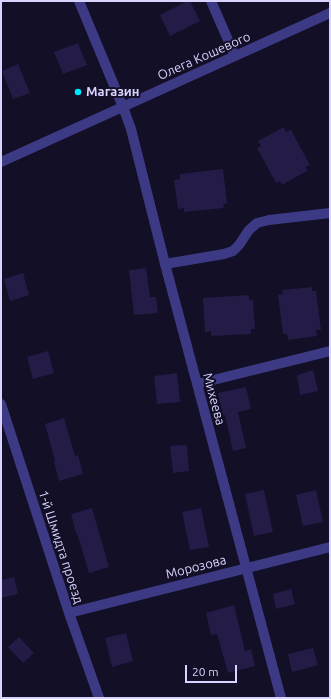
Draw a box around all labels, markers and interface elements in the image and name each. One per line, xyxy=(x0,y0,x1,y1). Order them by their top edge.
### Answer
street label: Олега Кошевого xyxy=(155,28,253,84)
place label: Магазин xyxy=(86,84,139,100)
marker: Магазин xyxy=(73,87,83,97)
street label: Михеева xyxy=(200,371,228,427)
street label: 1-й Шмидта проезд xyxy=(35,488,87,606)
street label: Морозова xyxy=(164,552,228,582)
scale bar xyxy=(187,657,239,683)
text: 20 m xyxy=(192,665,219,678)

